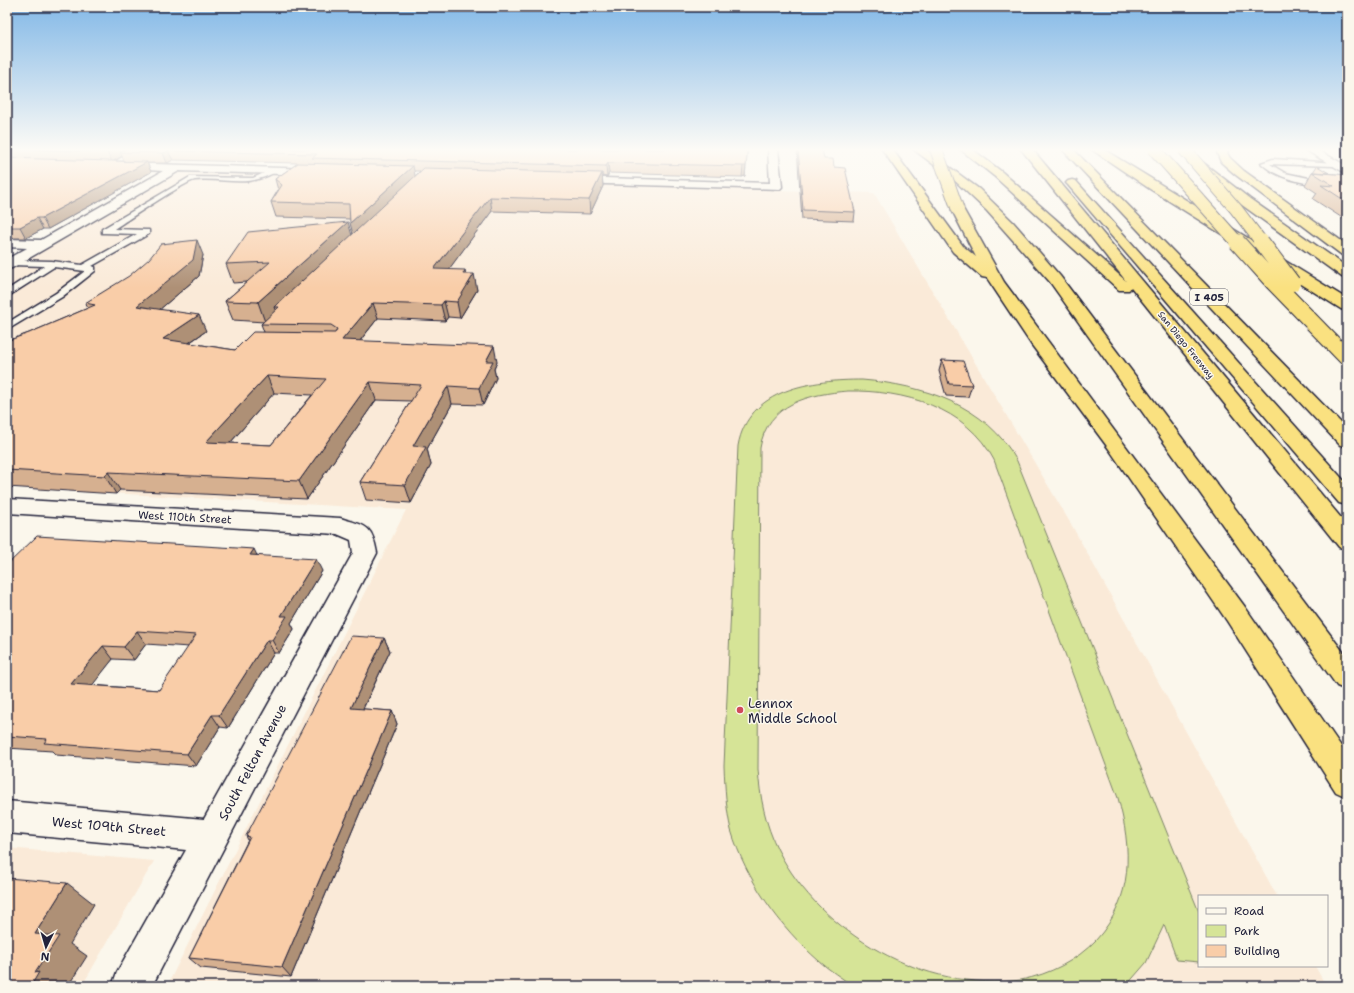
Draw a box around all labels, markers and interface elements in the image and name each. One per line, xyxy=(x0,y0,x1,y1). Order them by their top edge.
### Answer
road number: I 405 xyxy=(1190,289,1228,305)
street label: San Diego Freeway xyxy=(1155,309,1217,381)
street label: West 110th Street xyxy=(138,508,232,527)
place label: Lennox Middle School xyxy=(748,695,837,727)
street label: South Felton Avenue xyxy=(215,701,290,823)
marker: Lennox Middle School xyxy=(735,705,745,715)
street label: West 109th Street xyxy=(51,813,167,840)
legend xyxy=(1198,895,1328,967)
text: Road xyxy=(1234,903,1265,919)
text: Park xyxy=(1234,923,1260,939)
north arrow xyxy=(26,927,66,967)
text: Building xyxy=(1234,943,1280,959)
text: N xyxy=(40,949,50,964)

